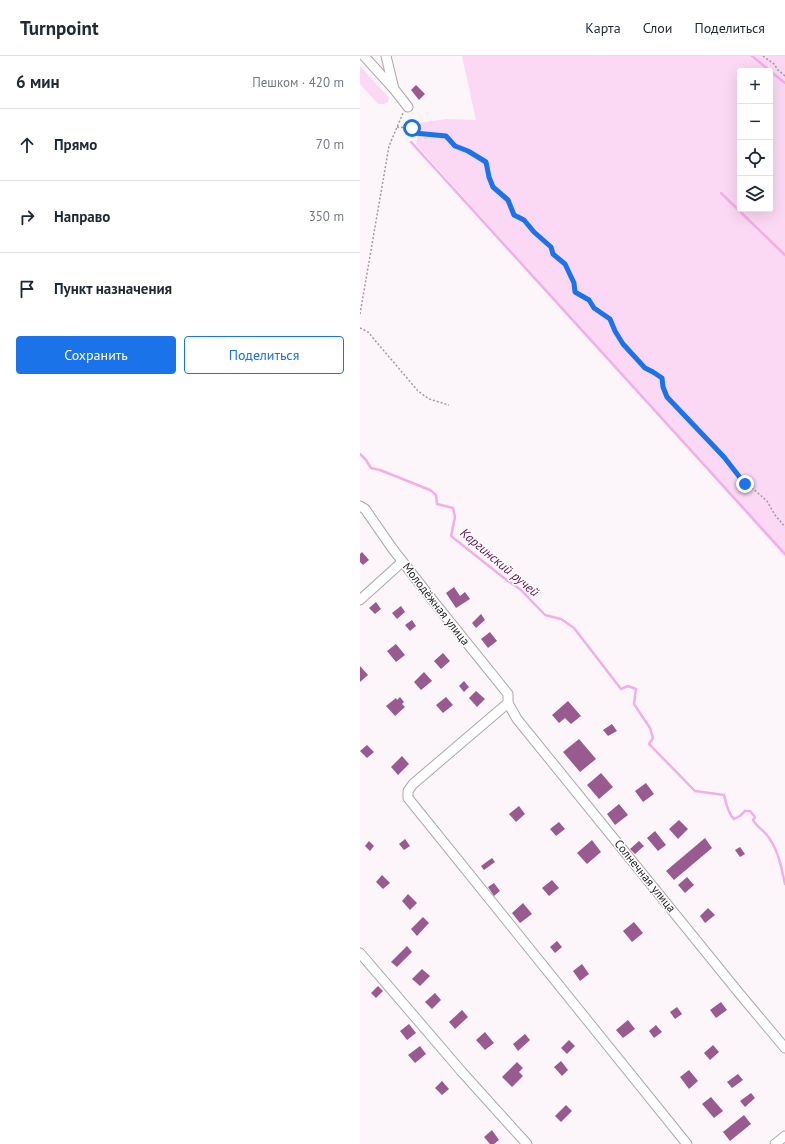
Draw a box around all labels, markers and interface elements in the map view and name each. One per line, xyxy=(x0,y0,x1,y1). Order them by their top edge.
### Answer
text: Turnpoint xyxy=(20,16,99,40)
text: Карта xyxy=(585,19,621,37)
text: Слои xyxy=(643,19,672,37)
text: Поделиться xyxy=(694,19,765,37)
map controls xyxy=(737,68,773,212)
button: + xyxy=(737,68,773,104)
text: 6 мин xyxy=(16,71,60,93)
text: Пешком · 420 m xyxy=(252,74,344,91)
button: − xyxy=(737,104,773,140)
route start xyxy=(403,119,421,137)
icon: ahead xyxy=(16,134,38,156)
text: Прямо xyxy=(54,135,97,154)
text: 70 m xyxy=(316,136,344,153)
button: locate xyxy=(737,140,773,176)
button: layers xyxy=(737,176,773,212)
icon: right xyxy=(16,206,38,228)
text: Направо xyxy=(54,207,110,226)
text: 350 m xyxy=(309,208,344,225)
icon: arrive xyxy=(16,278,38,300)
text: Пункт назначения xyxy=(54,279,172,298)
button: Сохранить xyxy=(16,336,176,374)
button: Поделиться xyxy=(184,336,344,374)
route end xyxy=(736,475,754,493)
water label: Каргинский ручей xyxy=(457,524,543,601)
street label: Молодёжная улица xyxy=(400,559,473,648)
street label: Солнечная улица xyxy=(612,836,679,915)

